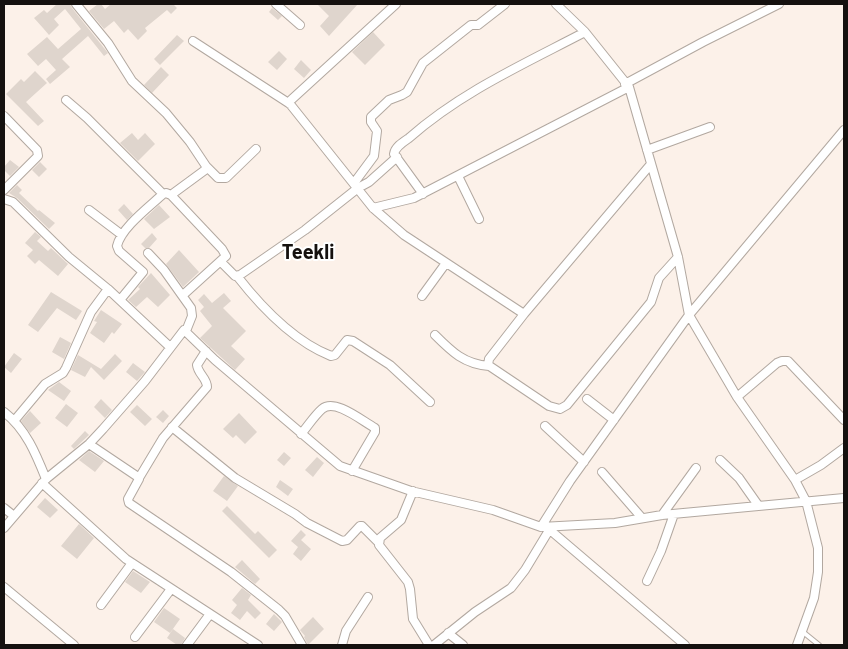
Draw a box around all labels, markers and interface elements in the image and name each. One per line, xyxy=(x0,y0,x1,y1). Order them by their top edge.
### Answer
district label: Teekli xyxy=(282,240,334,264)

